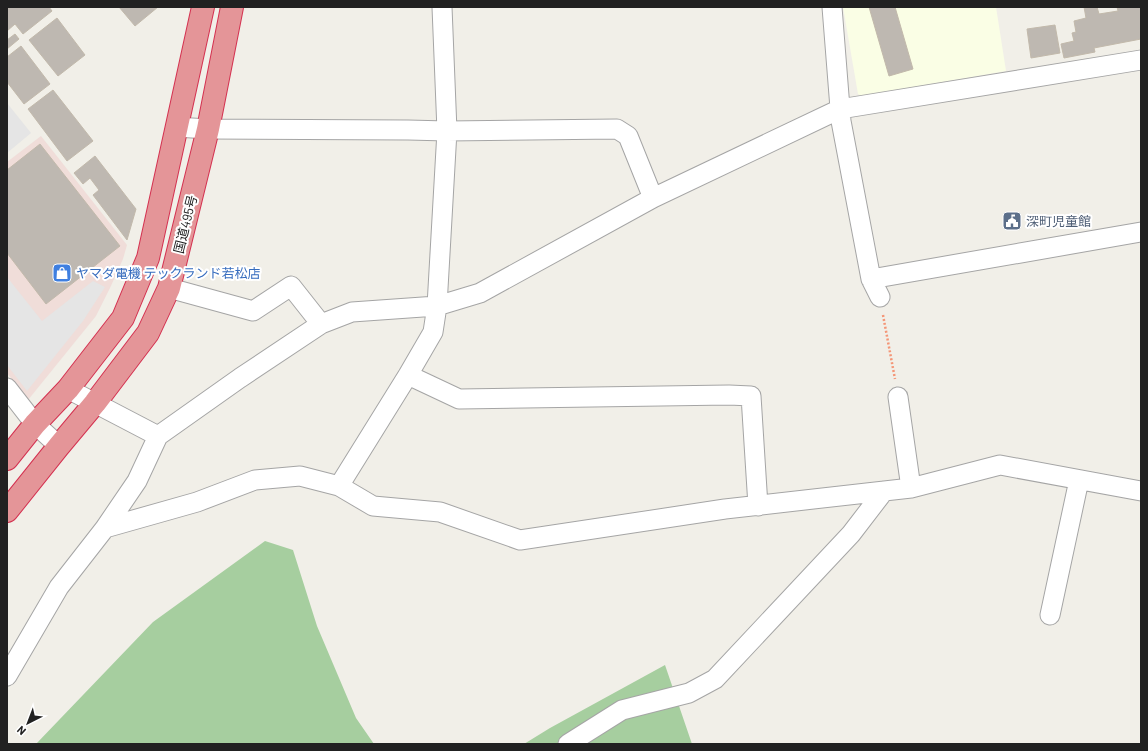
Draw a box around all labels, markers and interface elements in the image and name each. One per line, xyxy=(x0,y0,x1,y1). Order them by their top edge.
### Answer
street label: 国道495号 xyxy=(170,193,200,255)
public building icon: 深町児童館 xyxy=(1001,210,1023,232)
place label: 深町児童館 xyxy=(1026,213,1091,229)
shop icon: ヤマダ電機 テックランド若松店 xyxy=(51,262,73,284)
place label: ヤマダ電機 テックランド若松店 xyxy=(76,265,261,281)
north arrow xyxy=(8,703,48,743)
text: N xyxy=(14,724,28,738)

